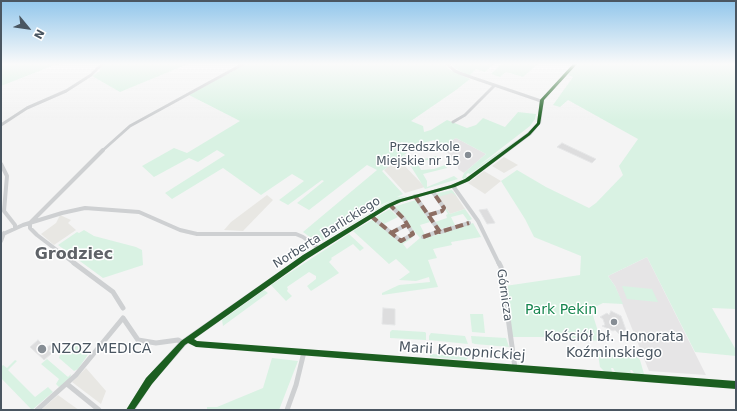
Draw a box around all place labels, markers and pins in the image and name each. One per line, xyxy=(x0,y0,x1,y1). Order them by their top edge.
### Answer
place label: Przedszkole Miejskie nr 15 xyxy=(376,141,460,169)
marker: Przedszkole Miejskie nr 15 xyxy=(463,150,473,160)
marker: Kościół bł. Honorata Koźminskiego xyxy=(609,317,619,327)
place label: Kościół bł. Honorata Koźminskiego xyxy=(544,329,684,362)
place label: NZOZ MEDICA xyxy=(51,341,151,357)
marker: NZOZ MEDICA xyxy=(36,343,48,355)

